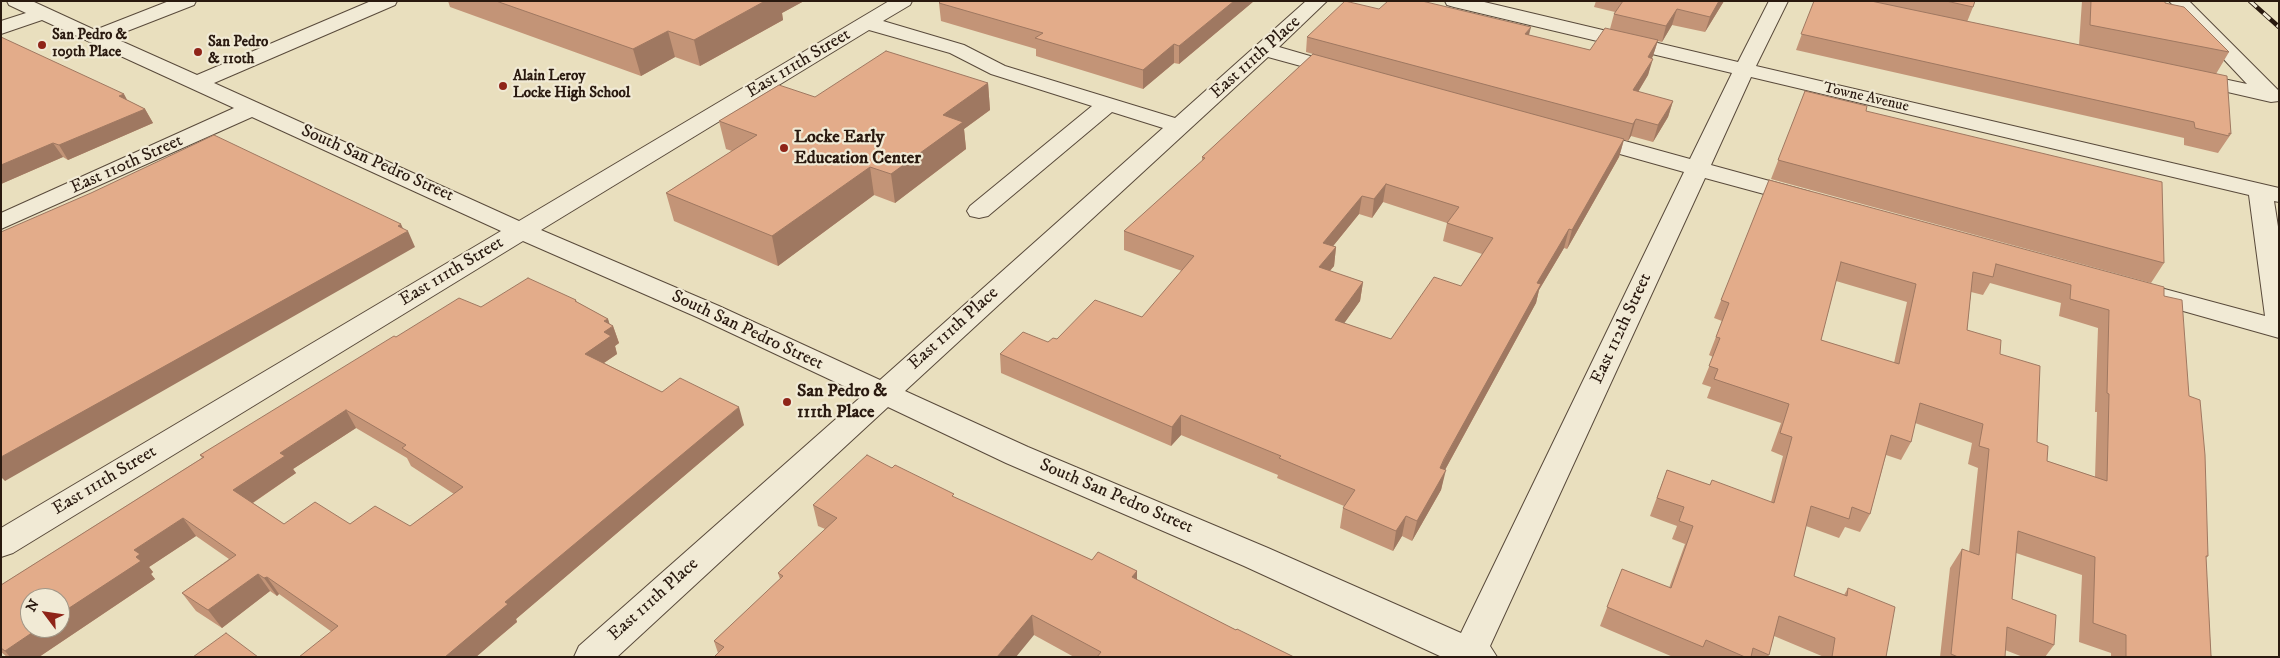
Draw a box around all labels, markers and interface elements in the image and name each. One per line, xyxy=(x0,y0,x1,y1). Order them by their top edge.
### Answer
street label: East 111th Place xyxy=(1207,12,1305,104)
street label: East 111th Street xyxy=(743,24,855,104)
place label: San Pedro & 109th Place xyxy=(52,27,127,62)
place label: San Pedro & 110th xyxy=(208,34,268,69)
marker: San Pedro & 109th Place xyxy=(36,39,48,51)
marker: San Pedro & 110th xyxy=(192,46,204,58)
place label: Alain Leroy Locke High School xyxy=(513,68,630,103)
street label: Towne Avenue xyxy=(1822,79,1910,117)
marker: Alain Leroy Locke High School xyxy=(497,80,509,92)
street label: South San Pedro Street xyxy=(297,121,457,207)
place label: Locke Early Education Center xyxy=(794,127,921,170)
street label: East 110th Street xyxy=(68,131,186,199)
marker: Locke Early Education Center xyxy=(778,142,790,154)
street label: East 111th Street xyxy=(396,232,508,312)
street label: East 112th Street xyxy=(1587,270,1657,388)
street label: East 111th Place xyxy=(905,283,1003,375)
street label: South San Pedro Street xyxy=(668,286,826,376)
place label: San Pedro & 111th Place xyxy=(797,381,887,424)
marker: San Pedro & 111th Place xyxy=(781,396,793,408)
street label: East 111th Street xyxy=(49,441,161,521)
street label: South San Pedro Street xyxy=(1036,455,1196,539)
street label: East 111th Place xyxy=(605,554,703,646)
north arrow xyxy=(20,588,70,638)
text: N xyxy=(22,596,44,615)

